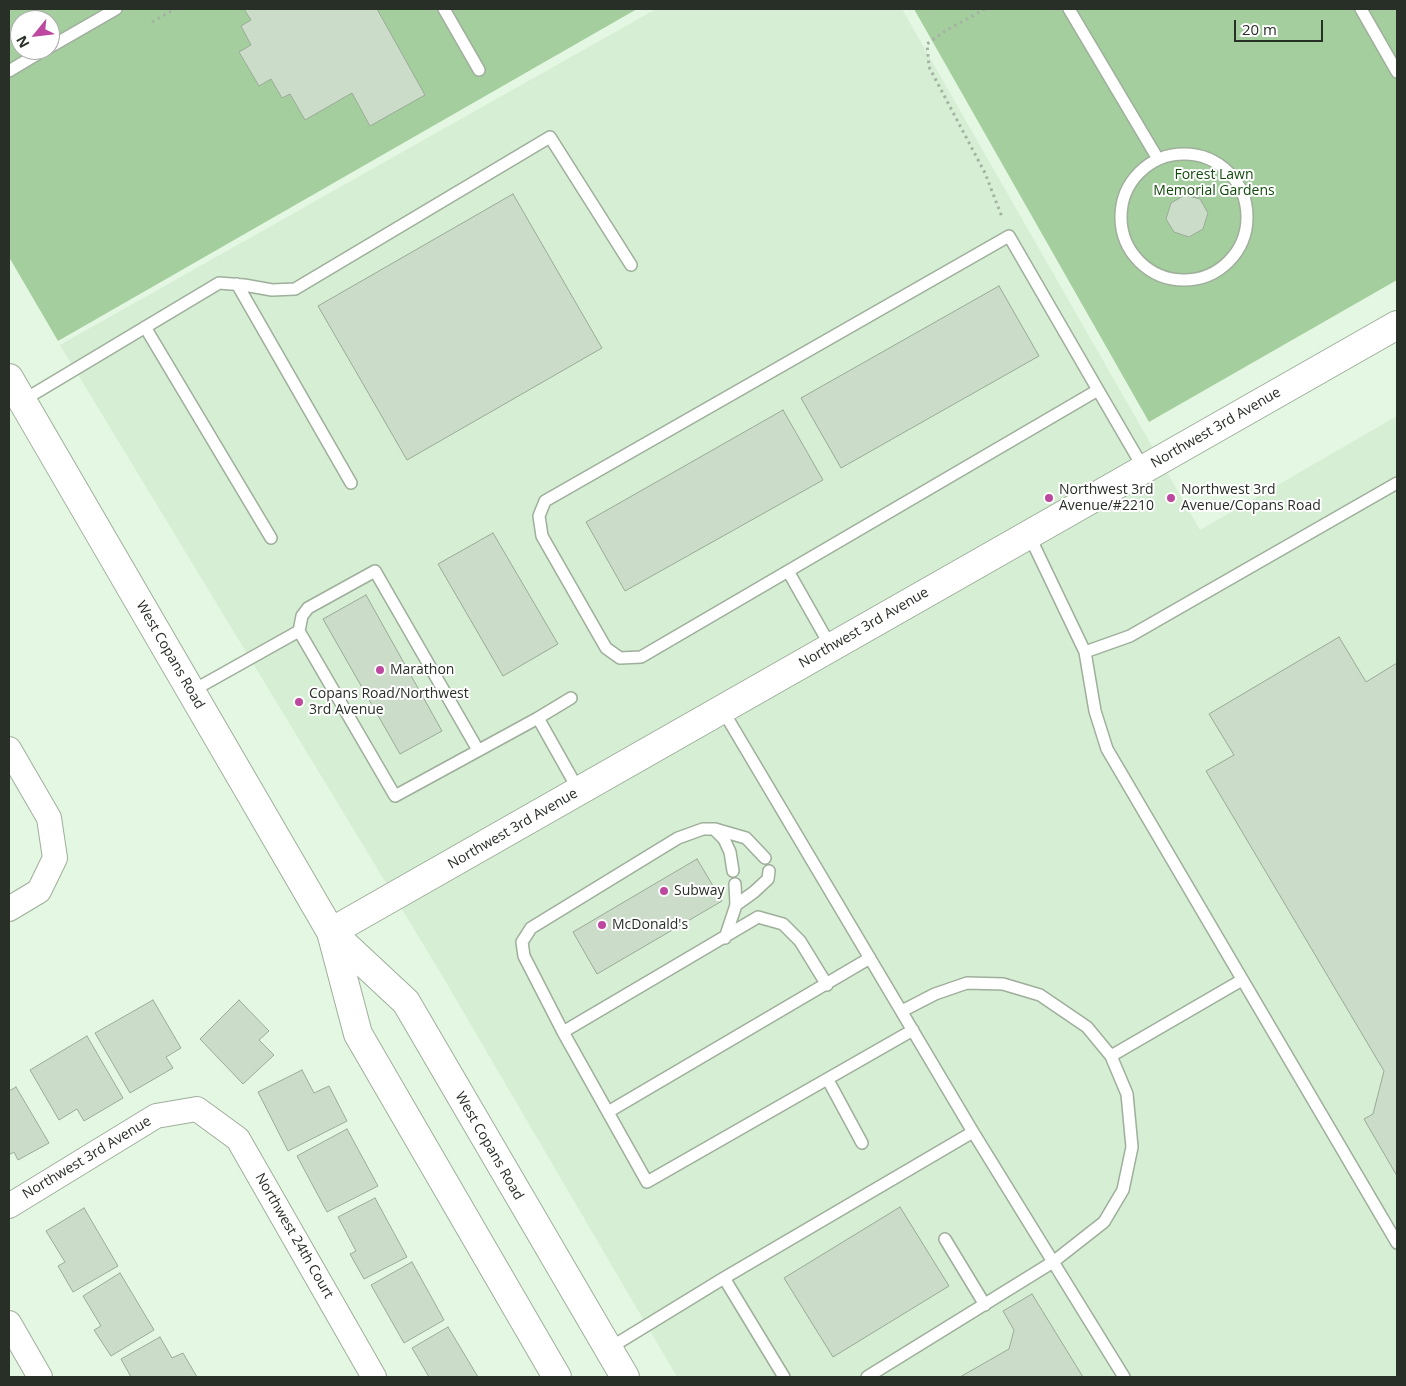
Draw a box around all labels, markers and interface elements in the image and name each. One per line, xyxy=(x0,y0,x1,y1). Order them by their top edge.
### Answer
north arrow xyxy=(10,10,60,60)
scale bar xyxy=(1236,10,1325,42)
text: 20 m xyxy=(1242,19,1277,39)
text: N xyxy=(11,32,33,52)
park label: Forest Lawn Memorial Gardens xyxy=(1153,167,1275,200)
street label: Northwest 3rd Avenue xyxy=(1148,384,1284,472)
place label: Northwest 3rd Avenue/#2210 xyxy=(1059,482,1154,514)
place label: Northwest 3rd Avenue/Copans Road xyxy=(1181,482,1321,514)
marker: Northwest 3rd Avenue/#2210 xyxy=(1043,492,1055,504)
marker: Northwest 3rd Avenue/Copans Road xyxy=(1165,492,1177,504)
street label: Northwest 3rd Avenue xyxy=(796,584,932,672)
street label: West Copans Road xyxy=(132,598,208,712)
place label: Marathon xyxy=(390,662,454,678)
marker: Marathon xyxy=(374,664,386,676)
place label: Copans Road/Northwest 3rd Avenue xyxy=(309,686,469,719)
marker: Copans Road/Northwest 3rd Avenue xyxy=(293,696,305,708)
street label: Northwest 3rd Avenue xyxy=(445,785,581,873)
place label: Subway xyxy=(674,883,724,899)
marker: Subway xyxy=(658,885,670,897)
place label: McDonald's xyxy=(612,917,688,933)
marker: McDonald's xyxy=(596,919,608,931)
street label: West Copans Road xyxy=(451,1089,527,1203)
street label: Northwest 3rd Avenue xyxy=(20,1113,154,1203)
street label: Northwest 24th Court xyxy=(251,1170,337,1302)

